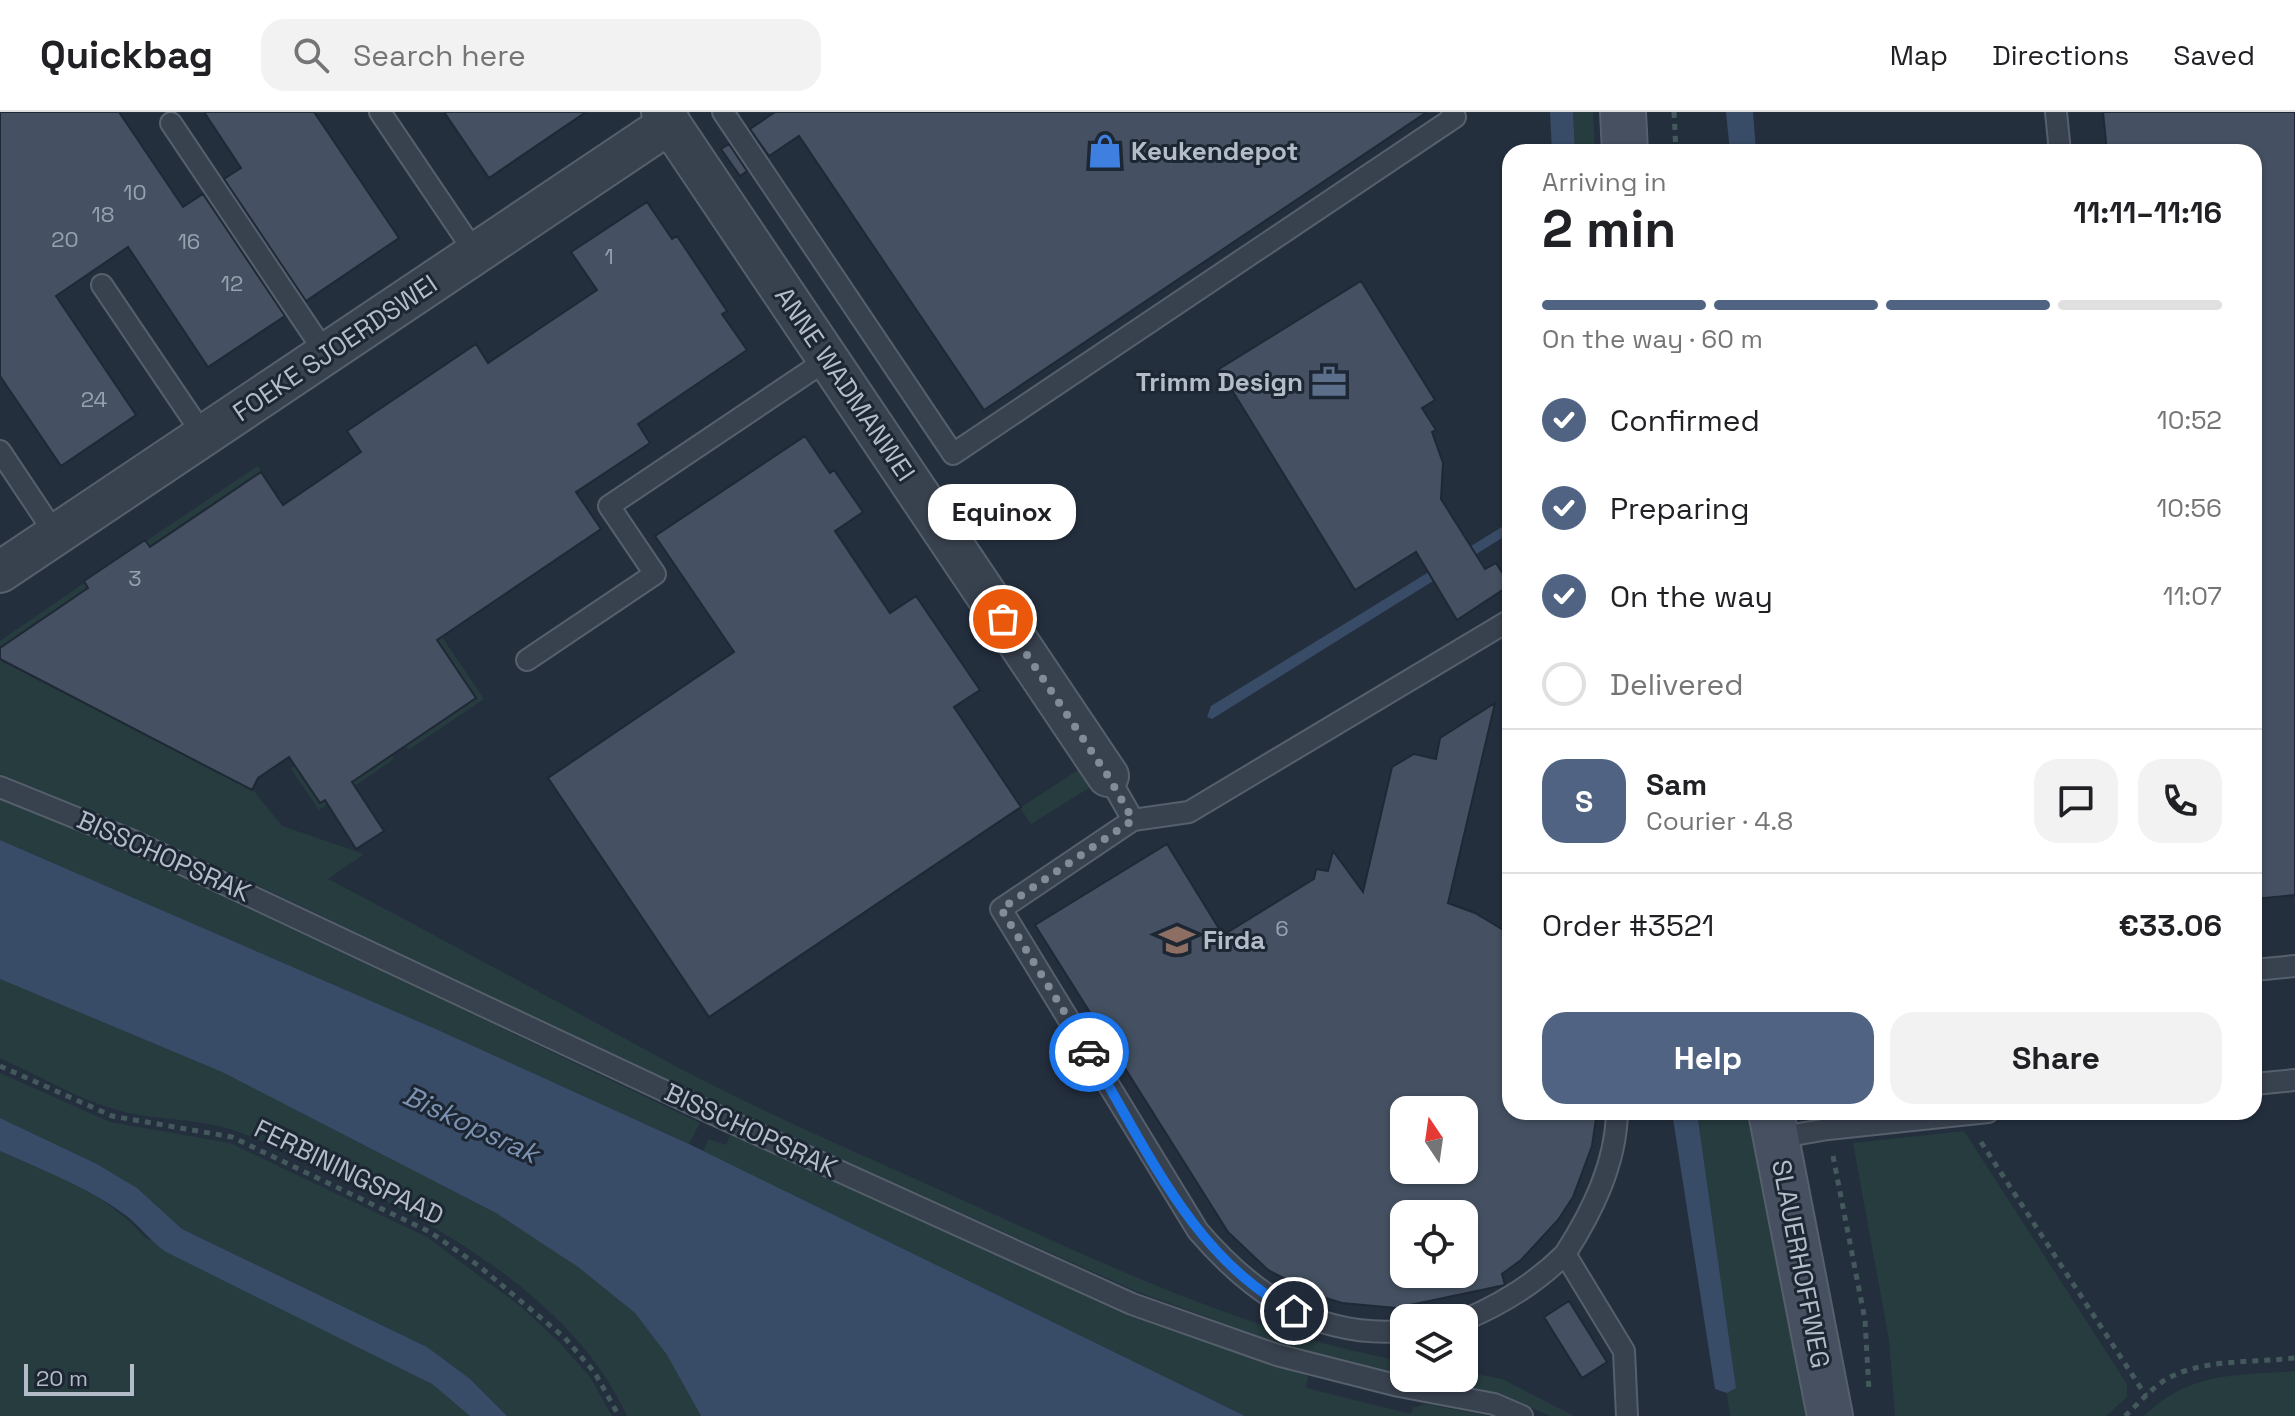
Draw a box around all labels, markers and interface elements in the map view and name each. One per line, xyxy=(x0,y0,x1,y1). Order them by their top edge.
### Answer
search box xyxy=(261,19,821,91)
text: Quickbag xyxy=(40,31,213,79)
icon: search xyxy=(289,33,333,77)
text: Search here xyxy=(353,36,526,75)
text: Map xyxy=(1890,37,1948,73)
text: Directions xyxy=(1992,37,2129,73)
text: Saved xyxy=(2173,37,2255,73)
shop icon: Keukendepot xyxy=(1086,132,1124,170)
place label: Keukendepot xyxy=(1131,134,1298,168)
text: Arriving in xyxy=(1542,165,1666,199)
house number: 10 xyxy=(123,178,147,206)
text: 11:11–11:16 xyxy=(2073,193,2222,232)
text: 2 min xyxy=(1542,196,1676,262)
house number: 18 xyxy=(92,200,114,228)
house number: 20 xyxy=(51,225,79,253)
house number: 16 xyxy=(178,227,200,255)
house number: 1 xyxy=(604,242,614,270)
street label: FOEKE SJOERDSWEI xyxy=(226,267,444,429)
house number: 12 xyxy=(221,269,243,297)
street label: ANNE WADMANWEI xyxy=(767,280,923,488)
text: On the way · 60 m xyxy=(1542,322,1763,356)
office icon: Trimm Design xyxy=(1310,363,1348,401)
place label: Trimm Design xyxy=(1136,365,1303,399)
house number: 24 xyxy=(81,385,107,413)
icon: check xyxy=(1542,398,1586,442)
text: Confirmed xyxy=(1610,401,1760,440)
text: 10:52 xyxy=(2157,403,2222,437)
callout: Equinox xyxy=(929,483,1077,539)
icon: check xyxy=(1542,486,1586,530)
text: Preparing xyxy=(1610,489,1749,528)
text: 10:56 xyxy=(2156,491,2222,525)
text: Equinox xyxy=(952,495,1052,529)
house number: 3 xyxy=(128,564,142,592)
icon: check xyxy=(1542,574,1586,618)
text: On the way xyxy=(1610,577,1773,616)
text: 11:07 xyxy=(2163,579,2222,613)
pin xyxy=(969,585,1037,653)
icon: bag xyxy=(981,597,1025,641)
text: Delivered xyxy=(1610,665,1744,704)
button: chat xyxy=(2034,759,2118,843)
button: phone xyxy=(2138,759,2222,843)
text: Sam xyxy=(1646,765,1707,804)
text: S xyxy=(1575,782,1593,821)
street label: BISSCHOPSRAK xyxy=(72,802,256,910)
text: Courier · 4.8 xyxy=(1646,804,1793,838)
text: Order #3521 xyxy=(1542,906,1714,945)
text: €33.06 xyxy=(2119,906,2222,945)
house number: 6 xyxy=(1275,914,1289,942)
school or university icon: Firda xyxy=(1158,921,1196,959)
place label: Firda xyxy=(1203,923,1265,957)
courier xyxy=(1049,1012,1129,1092)
button: Help xyxy=(1542,1012,1874,1104)
button: Share xyxy=(1890,1012,2222,1104)
icon: car xyxy=(1067,1030,1111,1074)
street label: BISSCHOPSRAK xyxy=(659,1075,843,1185)
water label: Biskopsrak xyxy=(397,1077,547,1172)
north arrow xyxy=(1390,1096,1478,1184)
map controls xyxy=(1390,1096,1478,1392)
street label: FERBININGSPAAD xyxy=(249,1111,449,1233)
street label: SLAUERHOFFWEG xyxy=(1764,1157,1838,1371)
button: locate xyxy=(1390,1200,1478,1288)
pin xyxy=(1260,1277,1328,1345)
icon: home xyxy=(1272,1289,1316,1333)
button: layers xyxy=(1390,1304,1478,1392)
scale bar xyxy=(24,1360,134,1396)
text: 20 m xyxy=(36,1364,88,1392)

